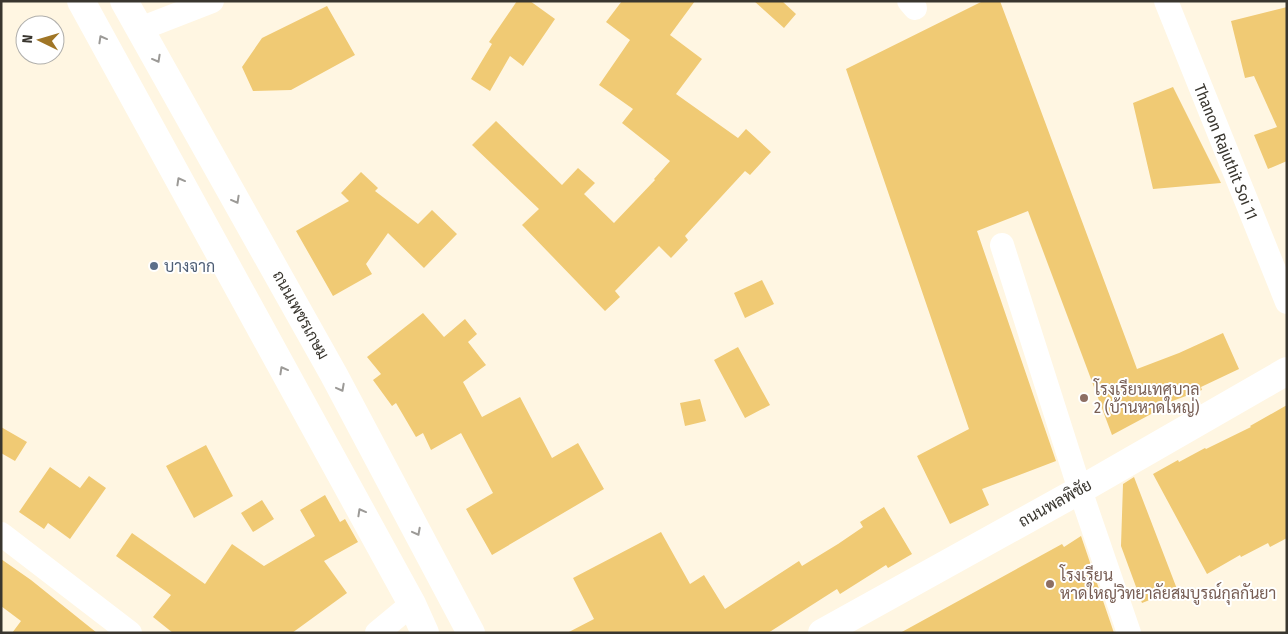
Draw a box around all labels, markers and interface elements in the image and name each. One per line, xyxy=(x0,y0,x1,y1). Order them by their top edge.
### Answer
north arrow xyxy=(15,15,65,65)
text: N xyxy=(19,34,36,44)
one-way arrow xyxy=(98,35,108,44)
one-way arrow xyxy=(150,53,160,62)
street label: Thanon Rajuthit Soi 11 xyxy=(1190,81,1262,223)
one-way arrow xyxy=(176,178,186,187)
one-way arrow xyxy=(230,195,240,204)
place label: บางจาก xyxy=(164,257,215,276)
marker: บางจาก xyxy=(148,260,160,272)
street label: ถนนเพชรเกษม xyxy=(269,267,333,363)
one-way arrow xyxy=(279,366,289,375)
place label: โรงเรียนเทศบาล 2 (บ้านหาดใหญ่) xyxy=(1093,378,1200,417)
one-way arrow xyxy=(335,383,345,392)
marker: โรงเรียนเทศบาล 2 (บ้านหาดใหญ่) xyxy=(1078,392,1090,404)
street label: ถนนพลพิชัย xyxy=(1015,474,1095,531)
one-way arrow xyxy=(358,509,368,518)
one-way arrow xyxy=(411,526,421,535)
place label: โรงเรียน หาดใหญ่วิทยาลัยสมบูรณ์กุลกันยา xyxy=(1059,564,1276,605)
marker: โรงเรียน หาดใหญ่วิทยาลัยสมบูรณ์กุลกันยา xyxy=(1044,578,1056,590)

